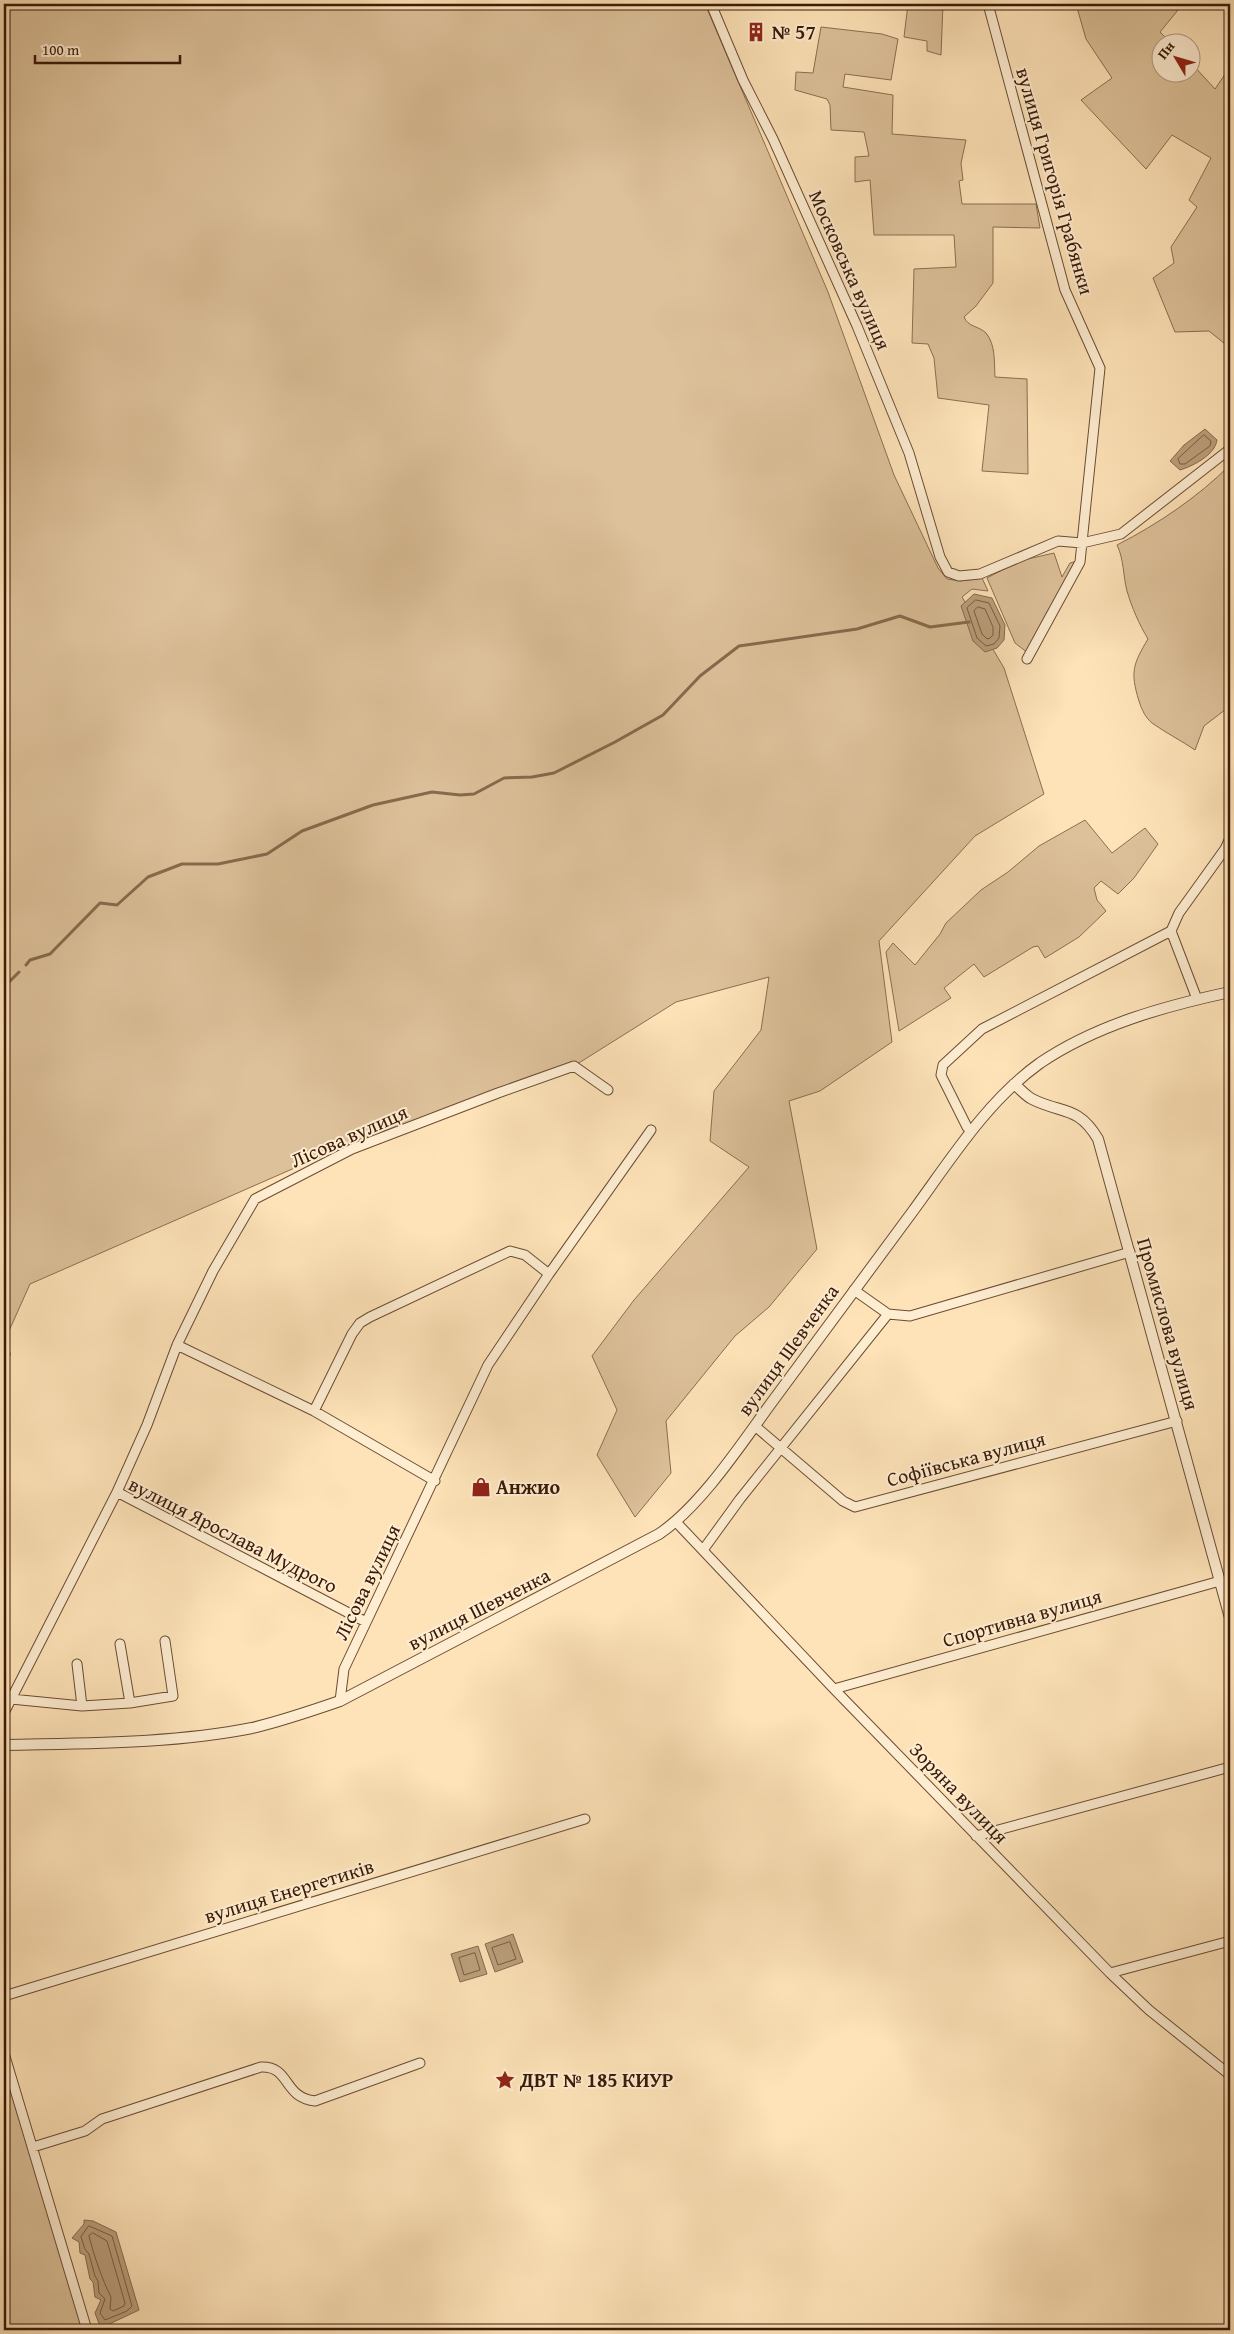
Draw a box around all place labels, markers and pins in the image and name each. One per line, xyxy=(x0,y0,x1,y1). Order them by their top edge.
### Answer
place label: № 57 xyxy=(771,17,816,46)
building icon: № 57 xyxy=(745,21,767,43)
place label: Анжио xyxy=(496,1472,560,1501)
shop icon: Анжио xyxy=(470,1476,492,1498)
place label: ДВТ № 185 КИУР xyxy=(519,2065,674,2094)
place icon: ДВТ № 185 КИУР xyxy=(494,2069,516,2091)

